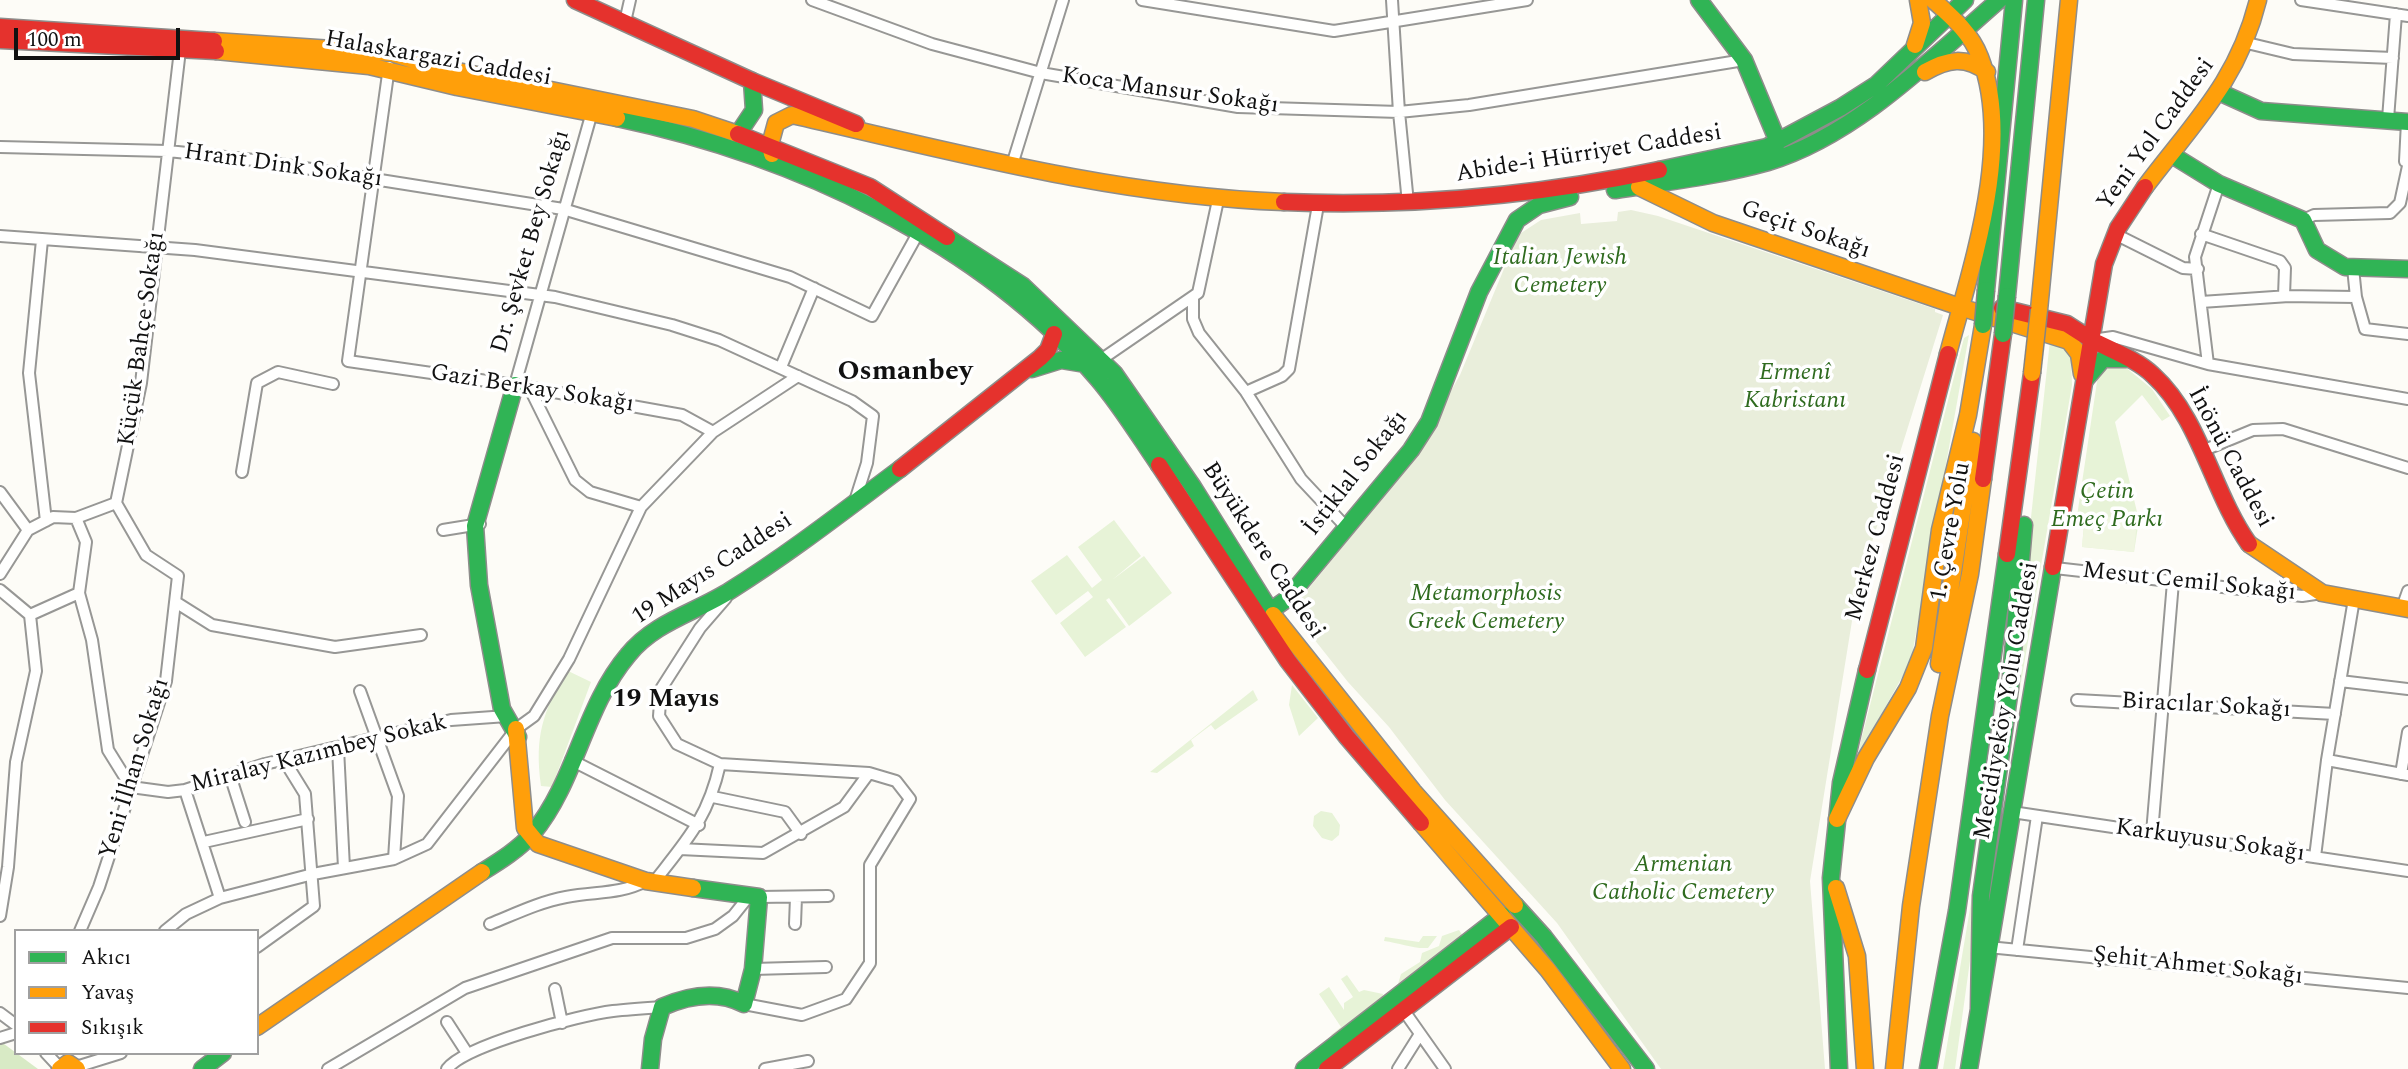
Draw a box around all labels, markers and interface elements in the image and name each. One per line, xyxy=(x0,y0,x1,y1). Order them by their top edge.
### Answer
scale bar xyxy=(18,14,184,58)
text: 100 m xyxy=(27,24,82,56)
street label: Halaskargazi Caddesi xyxy=(323,26,553,94)
street label: Yeni Yol Caddesi xyxy=(2092,53,2222,217)
street label: Koca Mansur Sokağı xyxy=(1060,63,1280,121)
street label: Abide-i Hürriyet Caddesi xyxy=(1454,120,1724,190)
street label: Dr. Şevket Bey Sokağı xyxy=(486,127,578,357)
street label: Hrant Dink Sokağı xyxy=(182,139,384,195)
street label: Geçit Sokağı xyxy=(1736,195,1874,267)
street label: Küçük Bahçe Sokağı xyxy=(114,230,172,448)
park label: Italian Jewish Cemetery xyxy=(1493,245,1627,301)
district label: Osmanbey xyxy=(837,357,973,391)
street label: Gazi Berkay Sokağı xyxy=(428,360,636,420)
park label: Ermenî Kabristanı xyxy=(1744,360,1846,416)
street label: İnönü Caddesi xyxy=(2180,383,2278,533)
street label: İstiklal Sokağı xyxy=(1299,405,1415,543)
street label: Merkez Caddesi xyxy=(1841,451,1913,625)
street label: Büyükdere Caddesi xyxy=(1194,457,1330,645)
street label: 1. Çevre Yolu xyxy=(1926,460,1978,604)
park label: Çetin Emeç Parkı xyxy=(2051,479,2163,535)
street label: 19 Mayıs Caddesi xyxy=(627,507,799,633)
street label: Mesut Cemil Sokağı xyxy=(2081,557,2297,609)
street label: Mecidiyeköy Yolu Caddesi xyxy=(1969,560,2047,842)
park label: Metamorphosis Greek Cemetery xyxy=(1408,581,1564,637)
street label: Yeni İlhan Sokağı xyxy=(95,675,177,863)
district label: 19 Mayıs xyxy=(612,685,720,717)
street label: Biracılar Sokağı xyxy=(2121,688,2291,726)
street label: Miralay Kazımbey Sokak xyxy=(188,709,450,801)
street label: Karkuyusu Sokağı xyxy=(2113,814,2307,870)
park label: Armenian Catholic Cemetery xyxy=(1592,852,1774,908)
legend xyxy=(14,929,259,1055)
text: Akıcı xyxy=(81,942,131,974)
street label: Şehit Ahmet Sokağı xyxy=(2092,942,2304,992)
text: Yavaş xyxy=(81,977,134,1009)
text: Sıkışık xyxy=(81,1012,144,1044)

